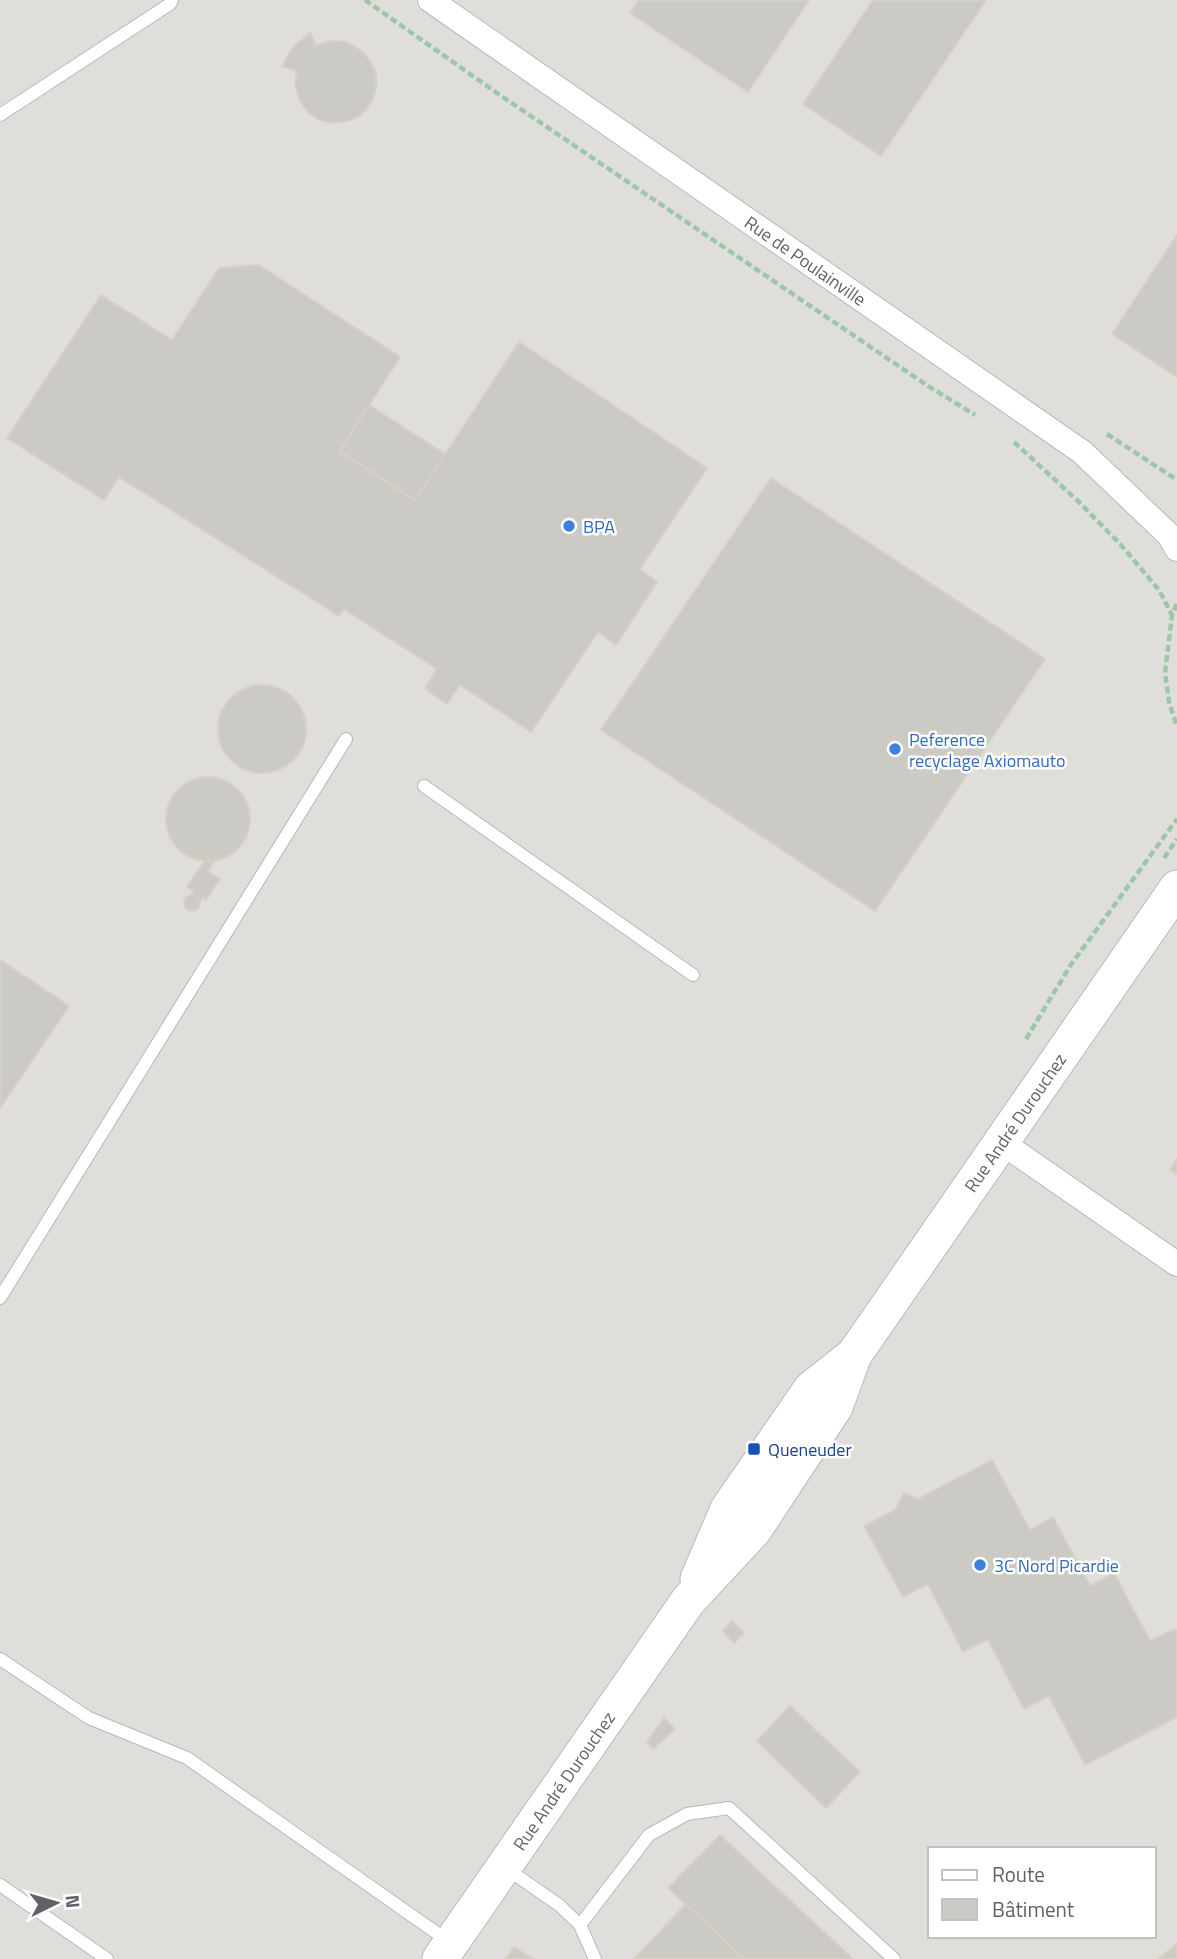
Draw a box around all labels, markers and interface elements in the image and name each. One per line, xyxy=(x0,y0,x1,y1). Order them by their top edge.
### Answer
street label: Rue de Poulainville xyxy=(739,209,872,312)
place label: BPA xyxy=(583,513,615,540)
marker: BPA xyxy=(561,518,577,534)
place label: Peference recyclage Axiomauto xyxy=(909,726,1066,774)
marker: Peference recyclage Axiomauto xyxy=(887,741,903,757)
street label: Rue André Durouchez xyxy=(957,1047,1073,1197)
place label: Queneuder xyxy=(768,1436,852,1463)
marker: Queneuder xyxy=(746,1441,762,1457)
place label: 3C Nord Picardie xyxy=(994,1552,1119,1579)
marker: 3C Nord Picardie xyxy=(972,1557,988,1573)
street label: Rue André Durouchez xyxy=(506,1706,621,1856)
legend xyxy=(928,1847,1156,1938)
text: Route xyxy=(992,1858,1045,1890)
north arrow xyxy=(21,1868,91,1938)
text: Bâtiment xyxy=(992,1893,1075,1925)
text: N xyxy=(58,1894,88,1909)

